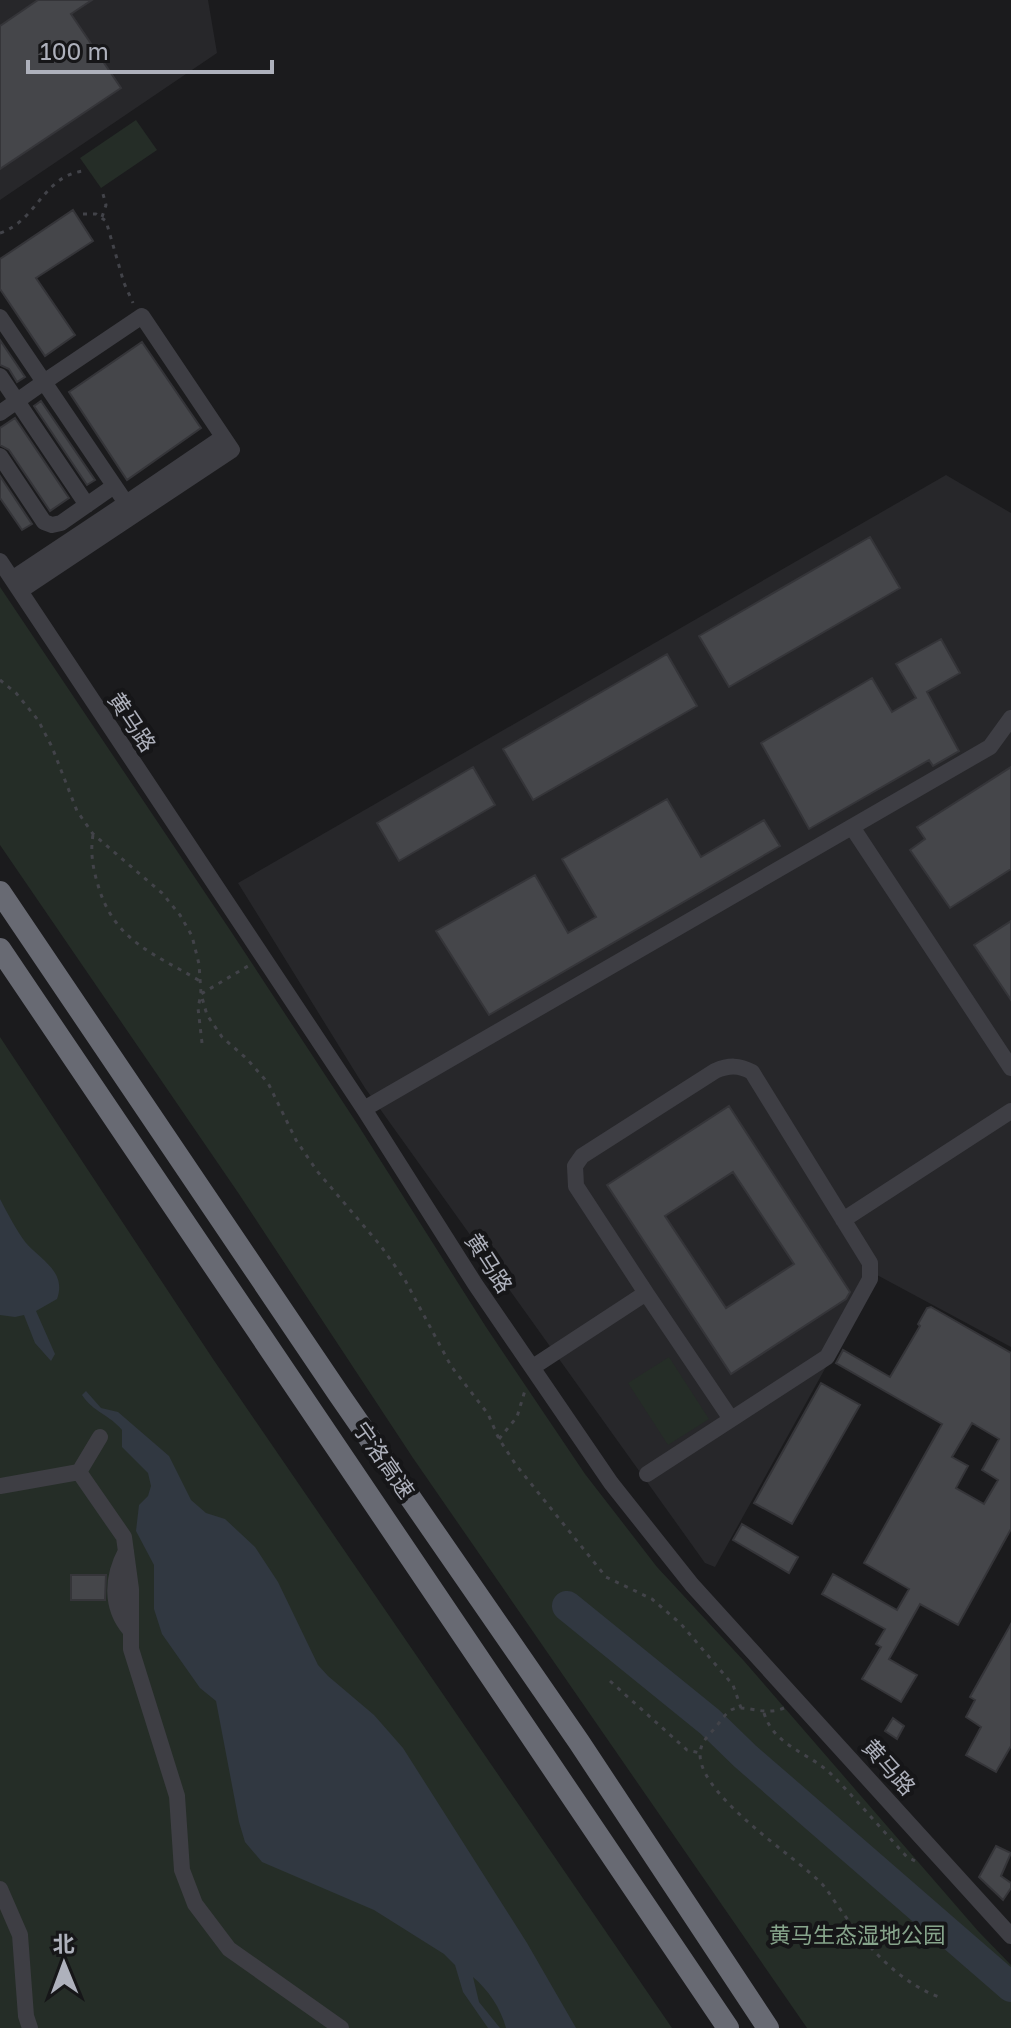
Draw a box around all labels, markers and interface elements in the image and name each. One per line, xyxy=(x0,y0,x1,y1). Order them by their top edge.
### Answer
scale bar xyxy=(28,24,272,74)
text: 100 m xyxy=(40,36,109,65)
street label: 黄马路 xyxy=(103,687,162,757)
street label: 黄马路 xyxy=(460,1228,519,1298)
street label: 宁洛高速 xyxy=(348,1416,421,1504)
street label: 黄马路 xyxy=(857,1733,921,1800)
park label: 黄马生态湿地公园 xyxy=(769,1921,945,1948)
north arrow xyxy=(24,1924,104,2004)
text: 北 xyxy=(52,1930,75,1957)

